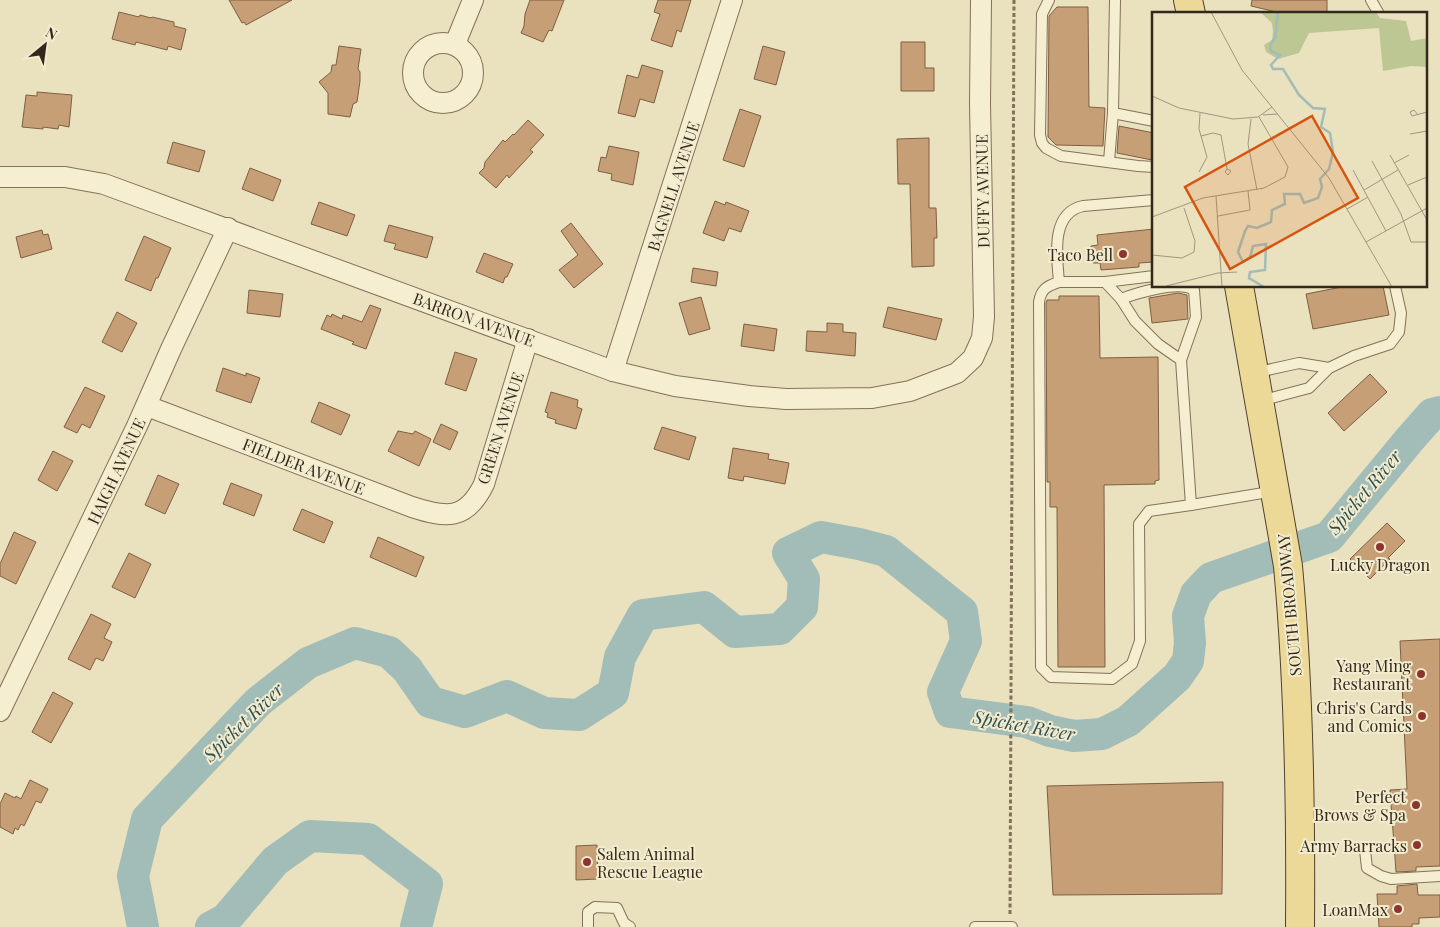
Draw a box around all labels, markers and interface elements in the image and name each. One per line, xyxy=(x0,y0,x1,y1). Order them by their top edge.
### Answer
inset map xyxy=(1152,12,1428,288)
north arrow xyxy=(20,20,70,70)
text: N xyxy=(43,22,61,44)
street label: BAGNELL AVENUE xyxy=(642,118,704,254)
street label: DUFFY AVENUE xyxy=(971,134,993,248)
place label: Taco Bell xyxy=(1048,244,1113,265)
marker: Taco Bell xyxy=(1117,248,1129,260)
street label: BARRON AVENUE xyxy=(410,287,538,351)
street label: GREEN AVENUE xyxy=(472,369,528,487)
street label: HAIGH AVENUE xyxy=(82,414,150,528)
street label: FIELDER AVENUE xyxy=(240,433,368,499)
water label: Spicket River xyxy=(1321,444,1407,540)
street label: SOUTH BROADWAY xyxy=(1272,533,1306,677)
marker: Lucky Dragon xyxy=(1374,541,1386,553)
place label: Lucky Dragon xyxy=(1330,554,1431,575)
place label: Yang Ming Restaurant xyxy=(1332,655,1412,694)
marker: Yang Ming Restaurant xyxy=(1415,668,1427,680)
water label: Spicket River xyxy=(197,677,289,767)
place label: Chris's Cards and Comics xyxy=(1316,697,1412,736)
water label: Spicket River xyxy=(970,704,1078,746)
marker: Chris's Cards and Comics xyxy=(1416,710,1428,722)
place label: Perfect Brows & Spa xyxy=(1314,786,1406,825)
marker: Perfect Brows & Spa xyxy=(1410,799,1422,811)
place label: Army Barracks xyxy=(1299,835,1407,856)
marker: Army Barracks xyxy=(1411,839,1423,851)
place label: Salem Animal Rescue League xyxy=(597,843,703,882)
marker: Salem Animal Rescue League xyxy=(581,856,593,868)
place label: LoanMax xyxy=(1322,899,1389,920)
marker: LoanMax xyxy=(1392,903,1404,915)

